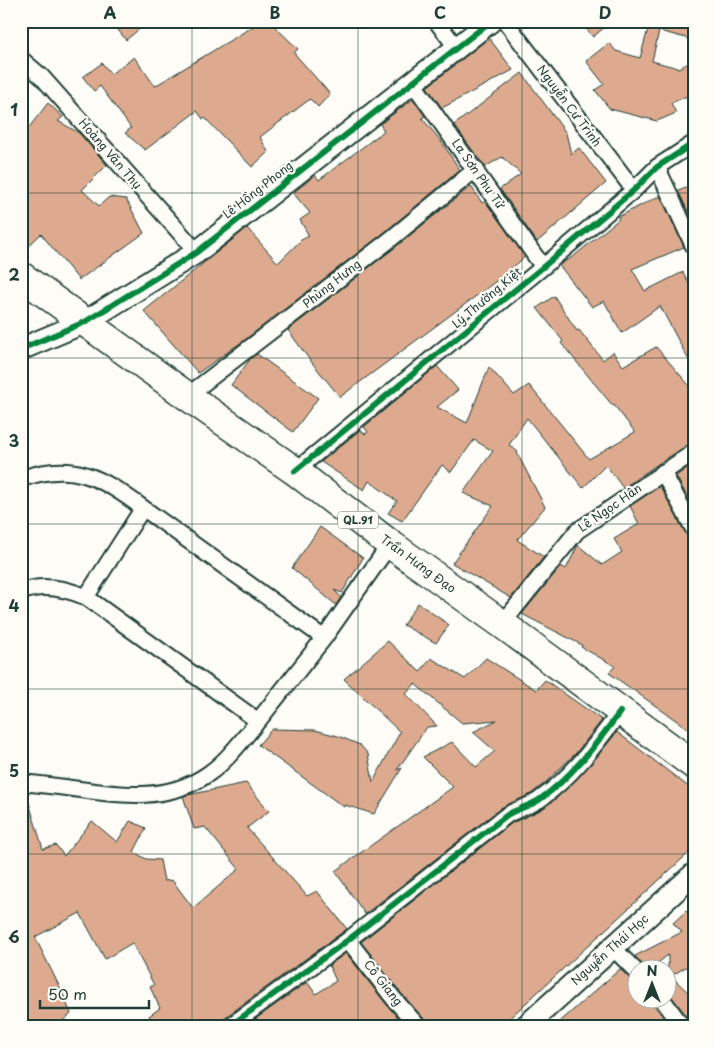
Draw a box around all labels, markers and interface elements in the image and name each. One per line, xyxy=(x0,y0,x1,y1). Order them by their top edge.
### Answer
text: A xyxy=(104,0,117,24)
text: B xyxy=(270,0,281,24)
text: C xyxy=(434,0,446,24)
text: D xyxy=(599,0,611,24)
street label: Nguyễn Cư Trinh xyxy=(533,61,606,150)
text: 1 xyxy=(10,97,18,121)
street label: Hoàng Văn Thụ xyxy=(75,114,147,193)
street label: La Sơn Phu Tử xyxy=(448,135,510,213)
street label: Lê Hồng Phong xyxy=(218,156,296,222)
street label: Phùng Hưng xyxy=(298,255,364,312)
text: 2 xyxy=(8,262,20,286)
street label: Lý Thường Kiệt xyxy=(447,262,525,332)
text: 3 xyxy=(9,428,19,452)
street label: Lê Ngọc Hân xyxy=(574,479,645,536)
road number: QL.91 xyxy=(338,512,378,528)
street label: Trần Hưng Đạo xyxy=(377,530,460,597)
text: 4 xyxy=(9,593,20,617)
text: 5 xyxy=(9,758,19,782)
street label: Nguyễn Thái Học xyxy=(568,911,652,989)
text: 6 xyxy=(8,924,20,948)
street label: Cô Giang xyxy=(360,956,408,1009)
north arrow xyxy=(628,960,678,1010)
scale bar xyxy=(40,977,149,1009)
text: 50 m xyxy=(48,982,87,1005)

